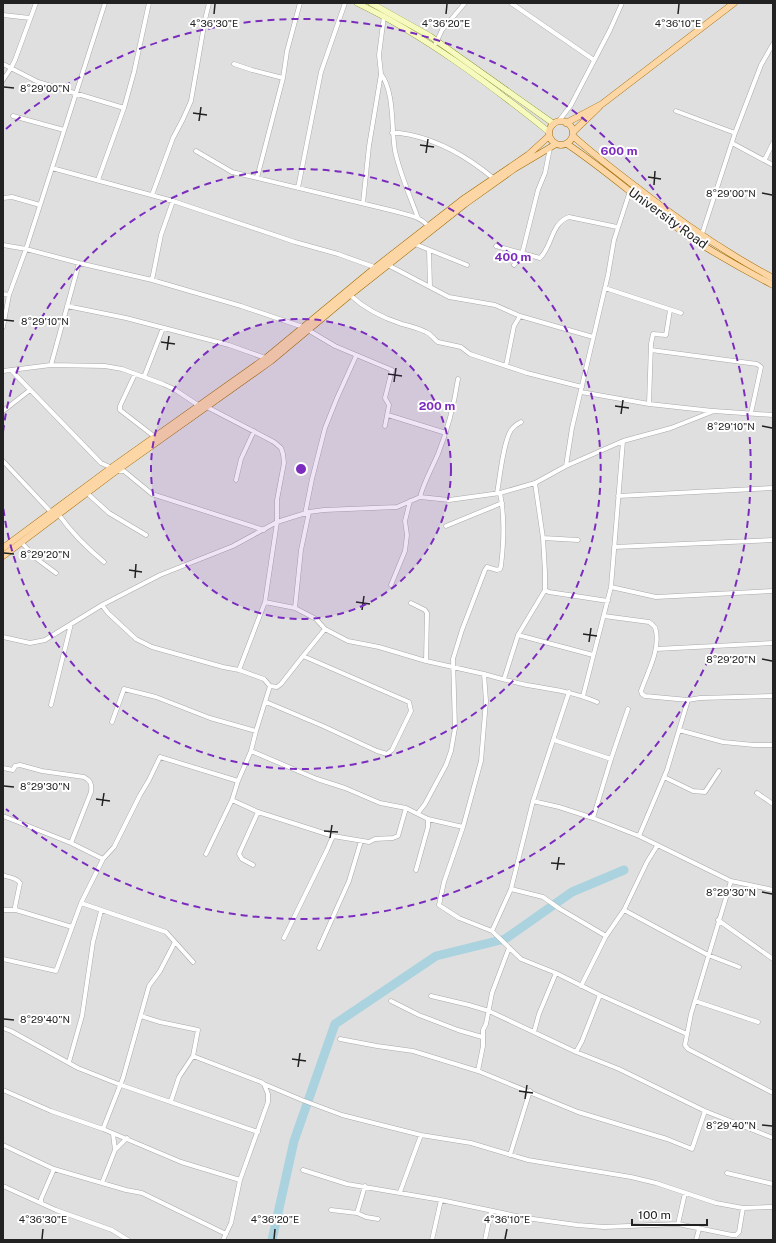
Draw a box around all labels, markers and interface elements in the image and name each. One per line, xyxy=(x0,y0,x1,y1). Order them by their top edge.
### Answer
text: 4°36'30"E xyxy=(190,17,238,29)
text: 4°36'20"E xyxy=(422,17,470,29)
text: 4°36'10"E xyxy=(655,17,701,29)
text: 8°29'00"N xyxy=(20,82,70,94)
text: 600 m xyxy=(601,144,638,158)
street label: University Road xyxy=(625,184,711,252)
text: 8°29'00"N xyxy=(706,187,756,199)
text: 400 m xyxy=(495,250,532,264)
text: 8°29'10"N xyxy=(21,315,69,327)
text: 200 m xyxy=(419,399,455,413)
text: 8°29'10"N xyxy=(707,420,755,432)
centre of rings xyxy=(294,462,308,476)
text: 8°29'20"N xyxy=(20,548,70,560)
text: 8°29'20"N xyxy=(706,653,756,665)
text: 8°29'30"N xyxy=(20,780,70,792)
text: 8°29'30"N xyxy=(706,886,756,898)
text: 8°29'40"N xyxy=(20,1013,70,1025)
text: 8°29'40"N xyxy=(706,1119,756,1131)
scale bar xyxy=(632,1201,707,1227)
text: 100 m xyxy=(638,1208,671,1222)
text: 4°36'30"E xyxy=(19,1213,67,1225)
text: 4°36'20"E xyxy=(251,1213,299,1225)
text: 4°36'10"E xyxy=(484,1213,530,1225)

